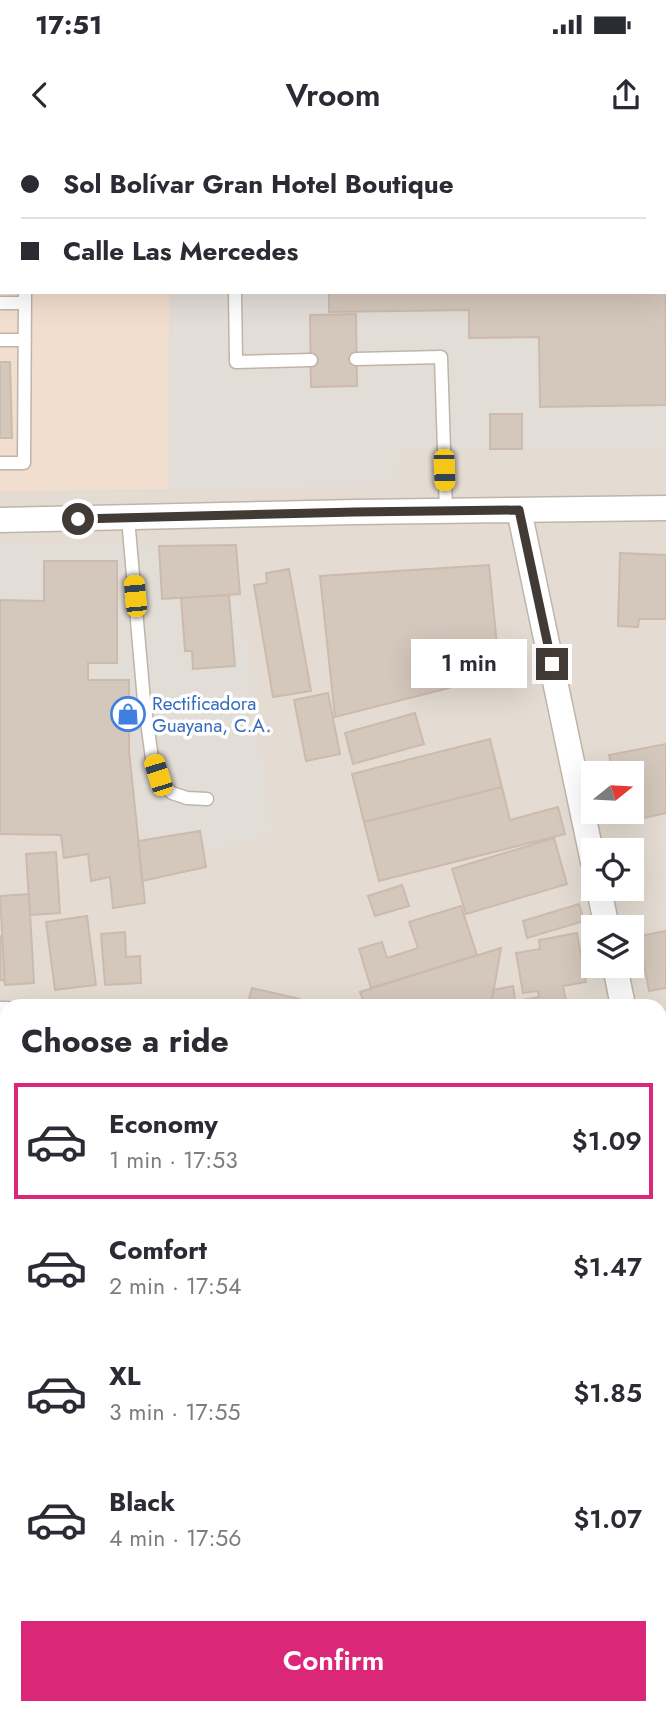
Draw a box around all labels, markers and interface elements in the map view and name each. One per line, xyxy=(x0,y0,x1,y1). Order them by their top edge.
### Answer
text: 17:51 xyxy=(35,6,102,44)
text: Vroom xyxy=(285,72,381,118)
icon: back xyxy=(21,76,59,114)
icon: share xyxy=(607,76,645,114)
text: Sol Bolívar Gran Hotel Boutique xyxy=(63,165,454,203)
text: Calle Las Mercedes xyxy=(63,232,298,270)
car xyxy=(433,449,456,491)
route start xyxy=(62,503,94,535)
car xyxy=(123,574,148,618)
callout: 1 min xyxy=(412,640,528,688)
text: 1 min xyxy=(441,646,497,680)
route end xyxy=(536,648,568,680)
place label: Rectificadora Guayana, C.A. xyxy=(152,690,271,739)
shop icon: Rectificadora Guayana, C.A. xyxy=(109,695,147,733)
car xyxy=(142,752,175,798)
north arrow xyxy=(581,761,644,824)
map controls xyxy=(581,761,644,978)
button: locate xyxy=(581,838,644,901)
button: layers xyxy=(581,915,644,978)
text: Choose a ride xyxy=(21,1018,229,1064)
text: Economy xyxy=(109,1105,218,1143)
icon: car xyxy=(25,1110,88,1173)
text: $1.09 xyxy=(572,1122,642,1160)
text: 1 min · 17:53 xyxy=(109,1143,238,1177)
text: Comfort xyxy=(109,1231,207,1269)
icon: car xyxy=(25,1236,88,1299)
text: $1.47 xyxy=(573,1248,642,1286)
text: 2 min · 17:54 xyxy=(109,1269,241,1303)
text: XL xyxy=(109,1357,141,1395)
icon: car xyxy=(25,1362,88,1425)
text: $1.85 xyxy=(573,1374,642,1412)
text: 3 min · 17:55 xyxy=(109,1395,240,1429)
text: Black xyxy=(109,1483,175,1521)
icon: car xyxy=(25,1488,88,1551)
text: $1.07 xyxy=(573,1500,642,1538)
text: 4 min · 17:56 xyxy=(109,1521,242,1555)
button: Confirm xyxy=(21,1621,646,1701)

